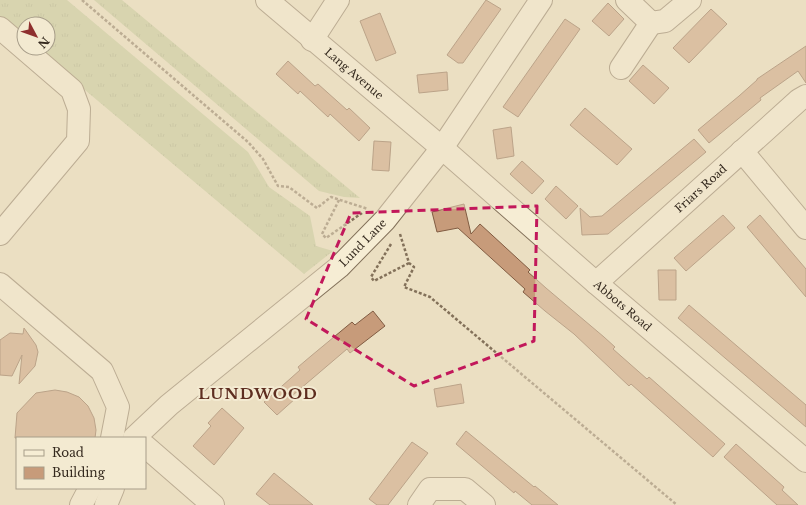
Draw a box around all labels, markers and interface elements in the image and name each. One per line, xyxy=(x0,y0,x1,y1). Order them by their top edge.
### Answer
north arrow xyxy=(16,16,56,56)
text: N xyxy=(34,34,52,52)
street label: Lang Avenue xyxy=(322,45,386,102)
street label: Friars Road xyxy=(672,161,730,216)
street label: Lund Lane xyxy=(336,216,389,270)
street label: Abbots Road xyxy=(590,276,655,335)
district label: LUNDWOOD xyxy=(198,384,318,403)
legend xyxy=(16,437,146,489)
text: Road xyxy=(52,445,84,460)
text: Building xyxy=(52,465,106,480)

